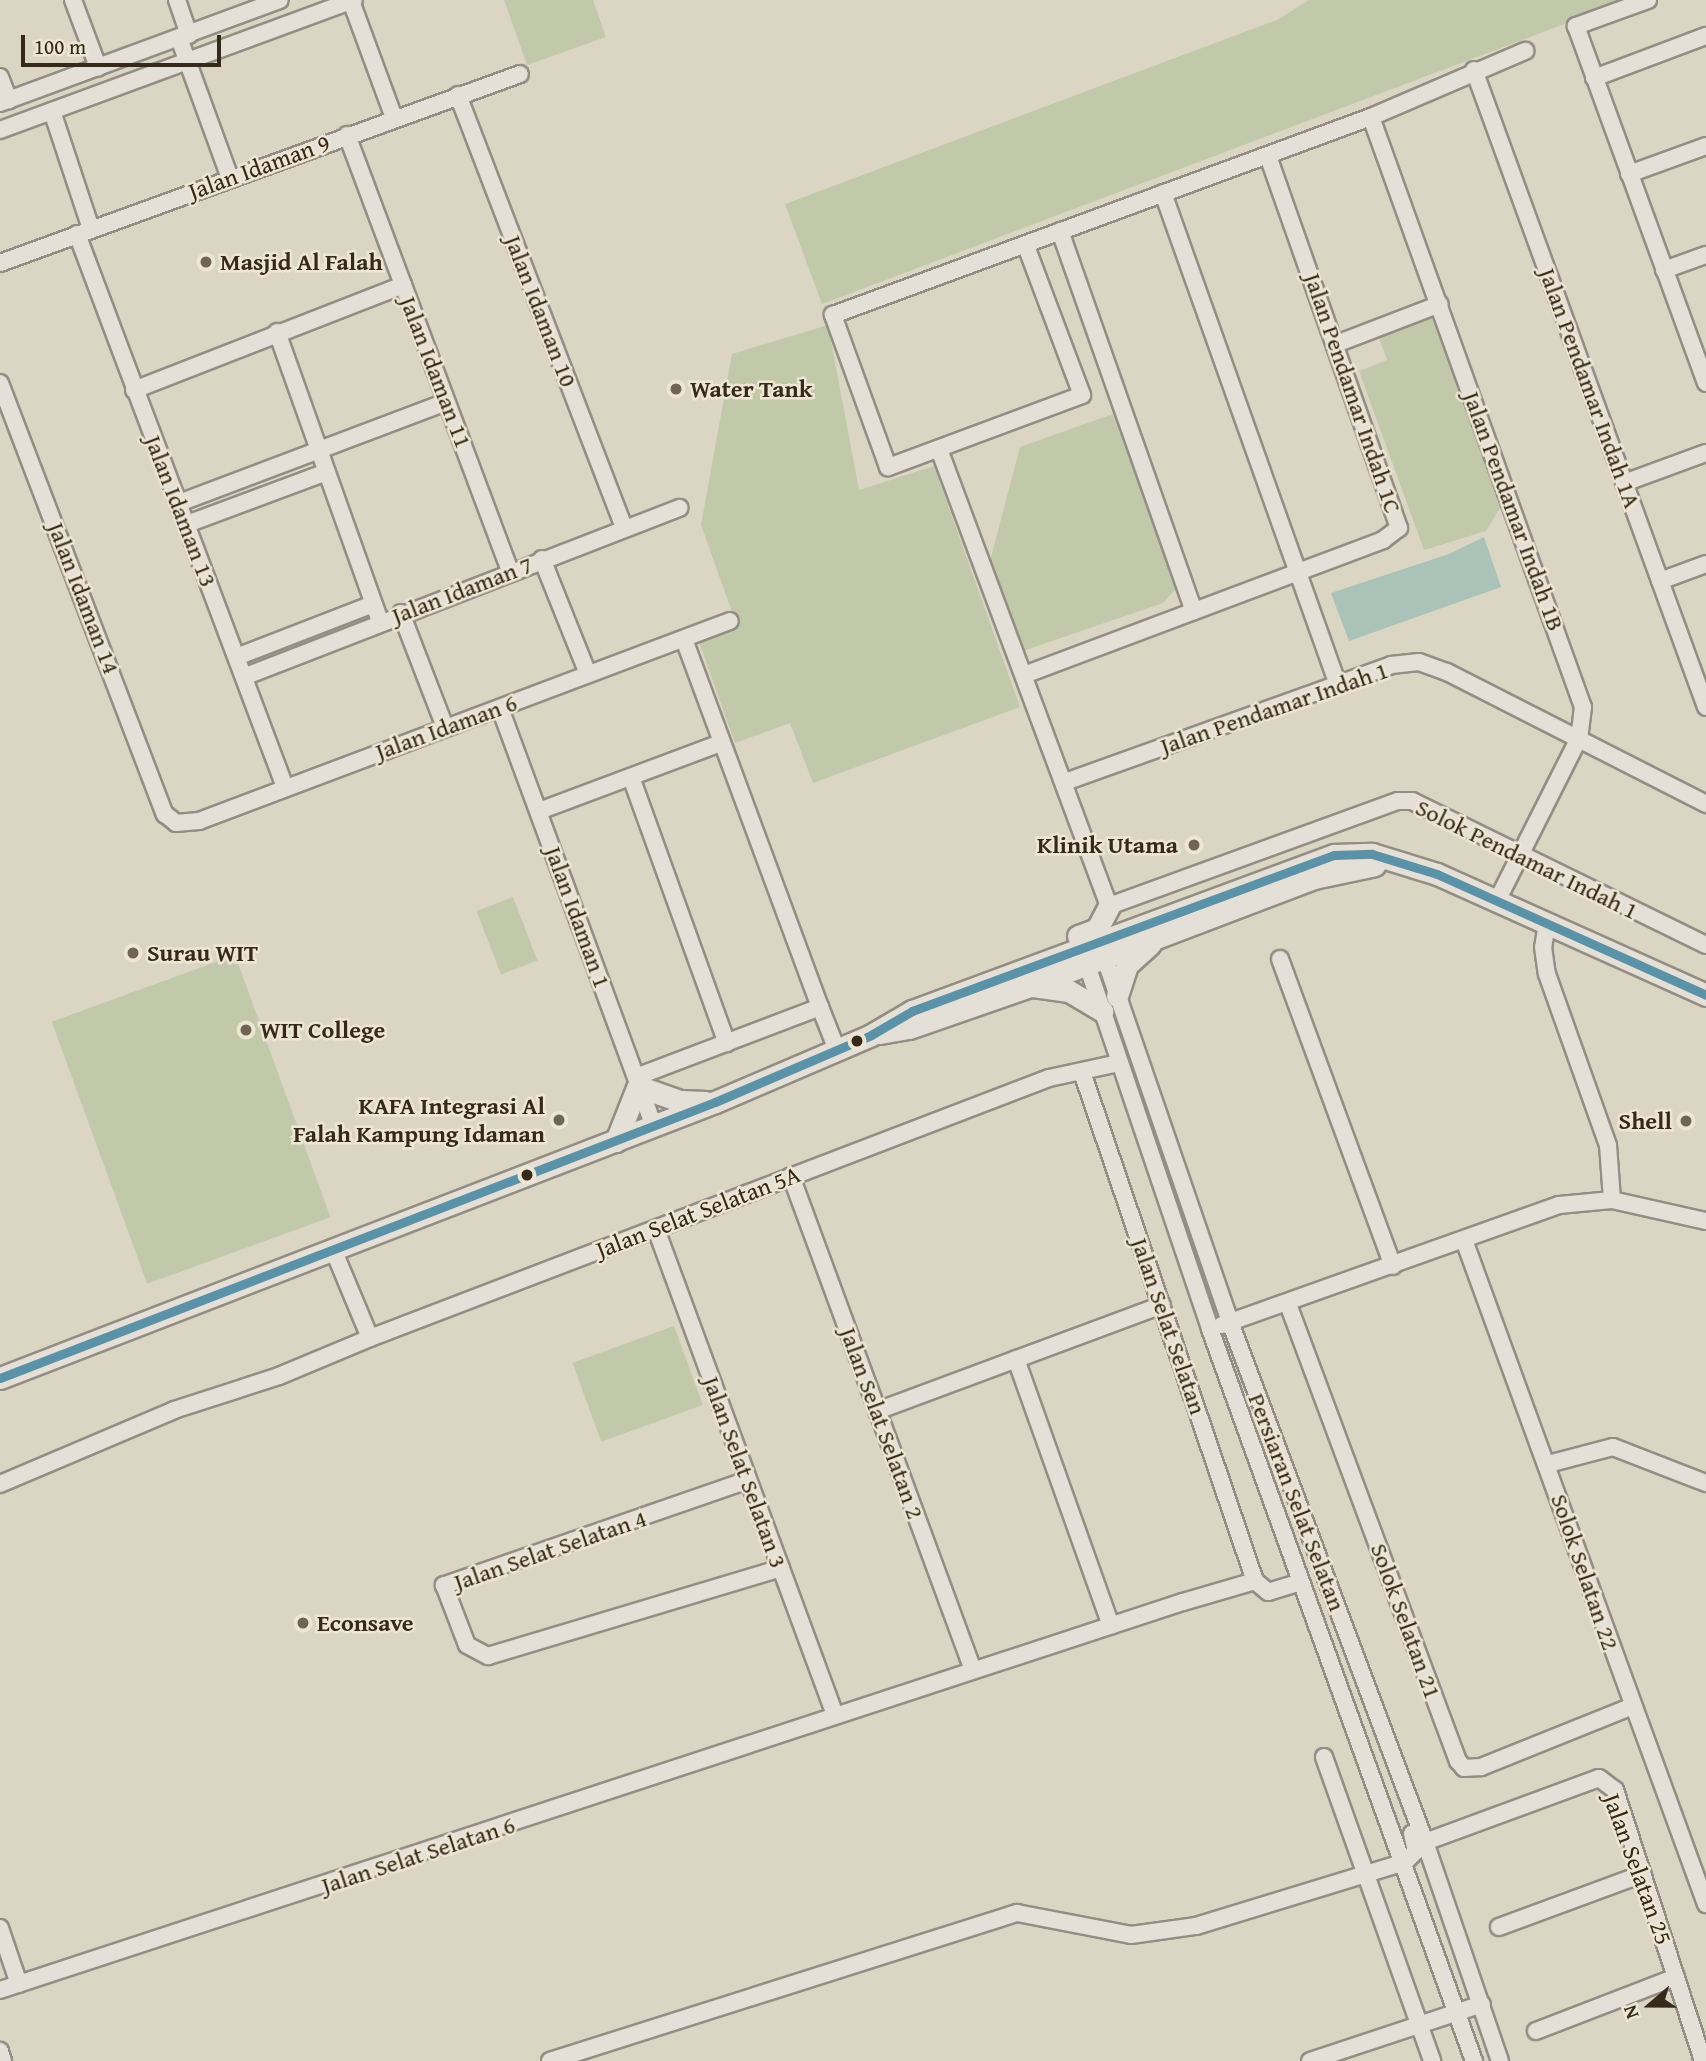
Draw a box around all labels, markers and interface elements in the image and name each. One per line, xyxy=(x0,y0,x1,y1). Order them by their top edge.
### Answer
scale bar xyxy=(24,21,224,65)
text: 100 m xyxy=(34,31,86,62)
street label: Jalan Idaman 9 xyxy=(184,128,334,206)
street label: Jalan Idaman 10 xyxy=(499,231,583,391)
place label: Masjid Al Falah xyxy=(220,248,383,276)
marker: Masjid Al Falah xyxy=(198,254,214,270)
street label: Jalan Pendamar Indah 1A xyxy=(1533,264,1647,512)
street label: Jalan Pendamar Indah 1C xyxy=(1298,269,1408,517)
street label: Jalan Idaman 11 xyxy=(394,292,478,452)
place label: Water Tank xyxy=(690,375,812,403)
marker: Water Tank xyxy=(668,381,684,397)
street label: Jalan Pendamar Indah 1B xyxy=(1457,387,1571,635)
street label: Jalan Idaman 13 xyxy=(139,431,223,591)
street label: Jalan Idaman 14 xyxy=(42,518,126,678)
street label: Jalan Idaman 7 xyxy=(387,550,537,630)
street label: Jalan Pendamar Indah 1 xyxy=(1156,655,1392,761)
street label: Jalan Idaman 6 xyxy=(371,688,521,766)
street label: Solok Pendamar Indah 1 xyxy=(1411,793,1643,925)
place label: Klinik Utama xyxy=(1037,831,1178,859)
marker: Klinik Utama xyxy=(1184,835,1204,855)
street label: Jalan Idaman 1 xyxy=(539,842,617,992)
place label: Surau WIT xyxy=(147,939,258,967)
marker: Surau WIT xyxy=(125,945,141,961)
place label: WIT College xyxy=(260,1016,385,1044)
marker: WIT College xyxy=(238,1022,254,1038)
unlabelled marker xyxy=(850,1034,864,1048)
place label: KAFA Integrasi Al Falah Kampung Idaman xyxy=(293,1092,545,1148)
place label: Shell xyxy=(1619,1107,1672,1135)
marker: KAFA Integrasi Al Falah Kampung Idaman xyxy=(551,1112,567,1128)
marker: Shell xyxy=(1678,1113,1694,1129)
street label: Jalan Selat Selatan 5A xyxy=(592,1160,804,1264)
unlabelled marker xyxy=(520,1168,534,1182)
street label: Jalan Selat Selatan xyxy=(1125,1234,1213,1418)
street label: Jalan Selat Selatan 2 xyxy=(834,1323,930,1523)
street label: Jalan Selat Selatan 3 xyxy=(697,1372,793,1572)
street label: Persiaran Selat Selatan xyxy=(1242,1389,1352,1615)
street label: Solok Selatan 22 xyxy=(1545,1490,1625,1654)
street label: Jalan Selat Selatan 4 xyxy=(450,1504,650,1596)
street label: Solok Selatan 21 xyxy=(1365,1539,1447,1703)
place label: Econsave xyxy=(317,1609,414,1637)
marker: Econsave xyxy=(295,1615,311,1631)
street label: Jalan Selatan 25 xyxy=(1597,1790,1679,1948)
street label: Jalan Selat Selatan 6 xyxy=(318,1810,518,1900)
north arrow xyxy=(1615,1970,1685,2040)
text: N xyxy=(1615,2001,1646,2023)

